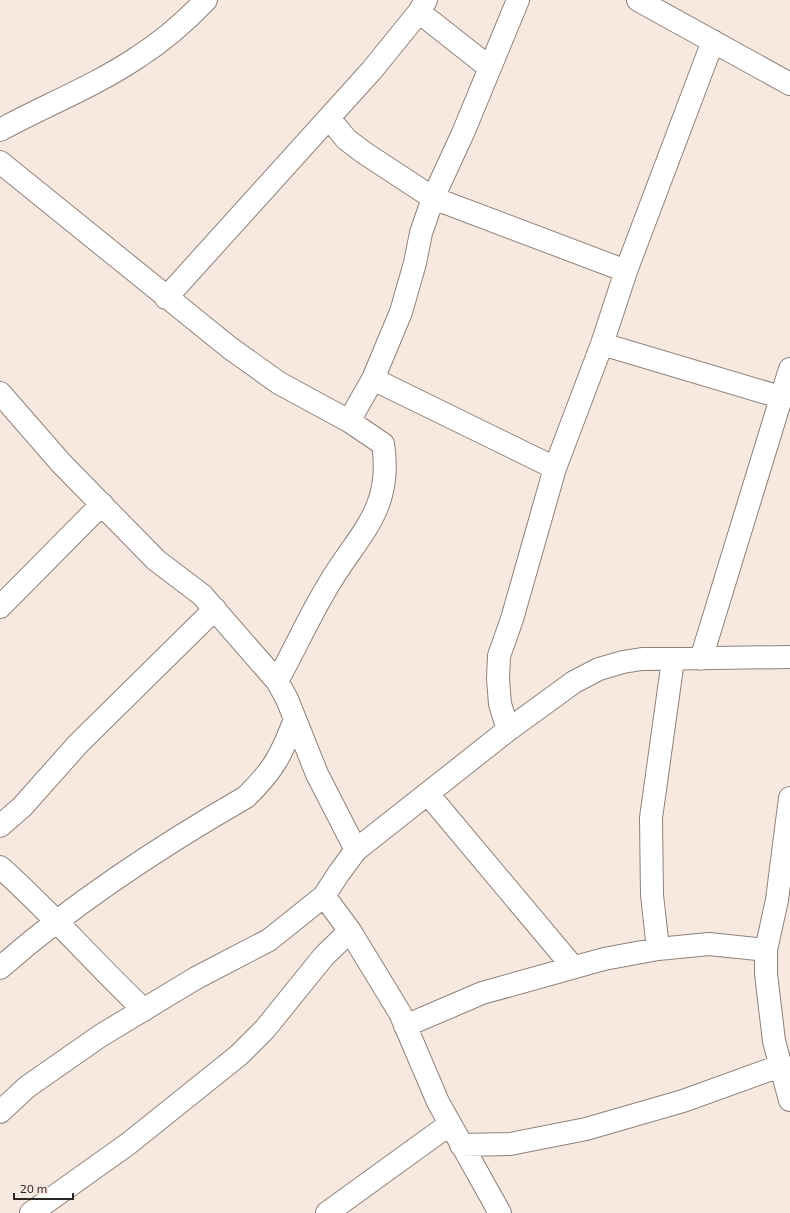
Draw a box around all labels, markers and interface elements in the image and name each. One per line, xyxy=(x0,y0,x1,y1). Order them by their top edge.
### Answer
scale bar xyxy=(14,1175,73,1201)
text: 20 m xyxy=(20,1181,47,1195)

